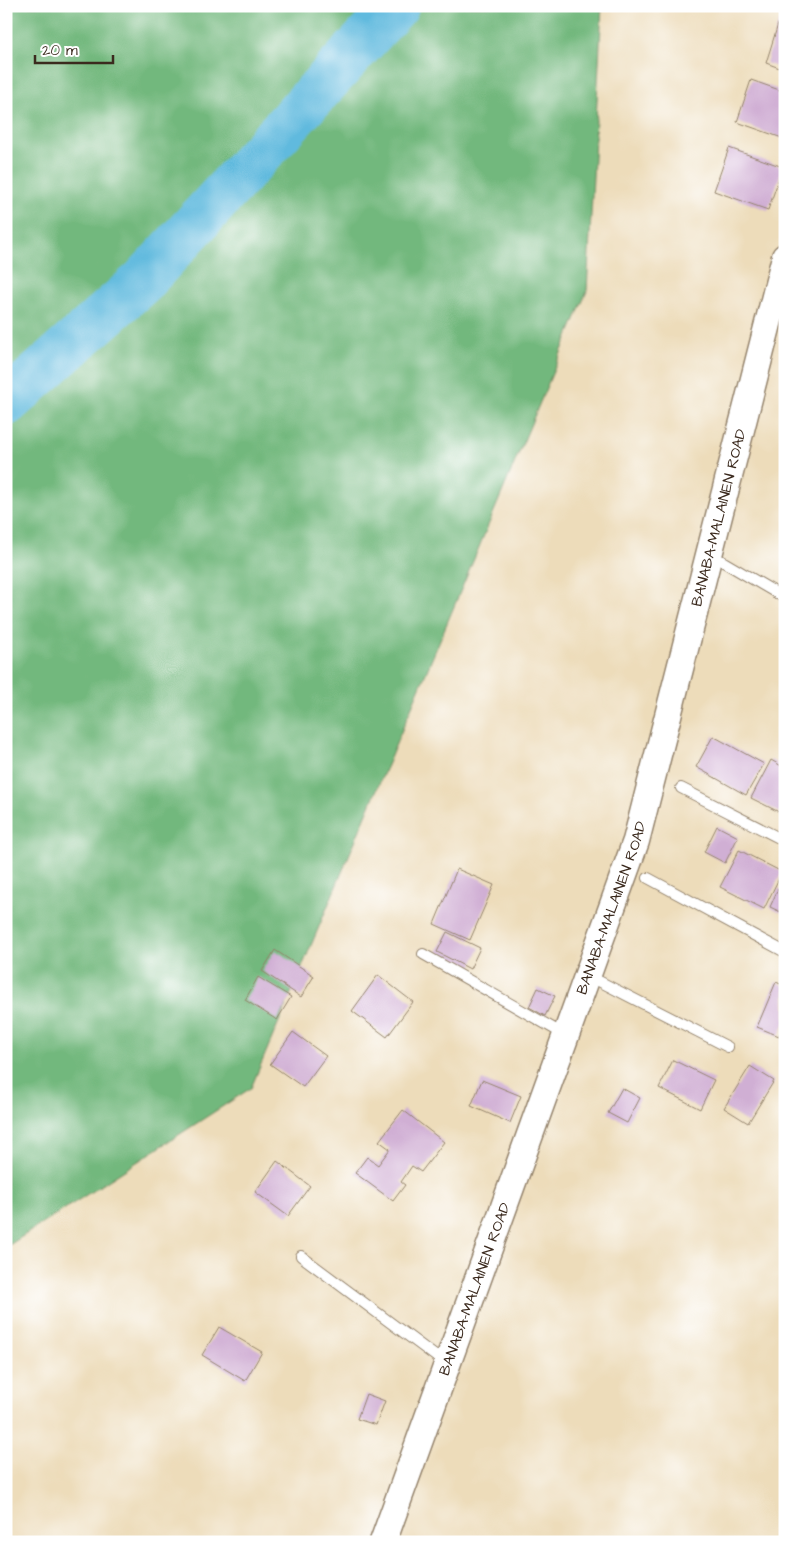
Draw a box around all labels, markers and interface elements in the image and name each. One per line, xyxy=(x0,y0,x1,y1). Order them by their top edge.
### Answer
scale bar xyxy=(35,32,112,64)
text: 20 m xyxy=(42,40,78,61)
street label: BANABA-MALAINEN ROAD xyxy=(686,426,751,609)
street label: BANABA-MALAINEN ROAD xyxy=(571,819,651,997)
street label: BANABA-MALAINEN ROAD xyxy=(433,1199,515,1378)

